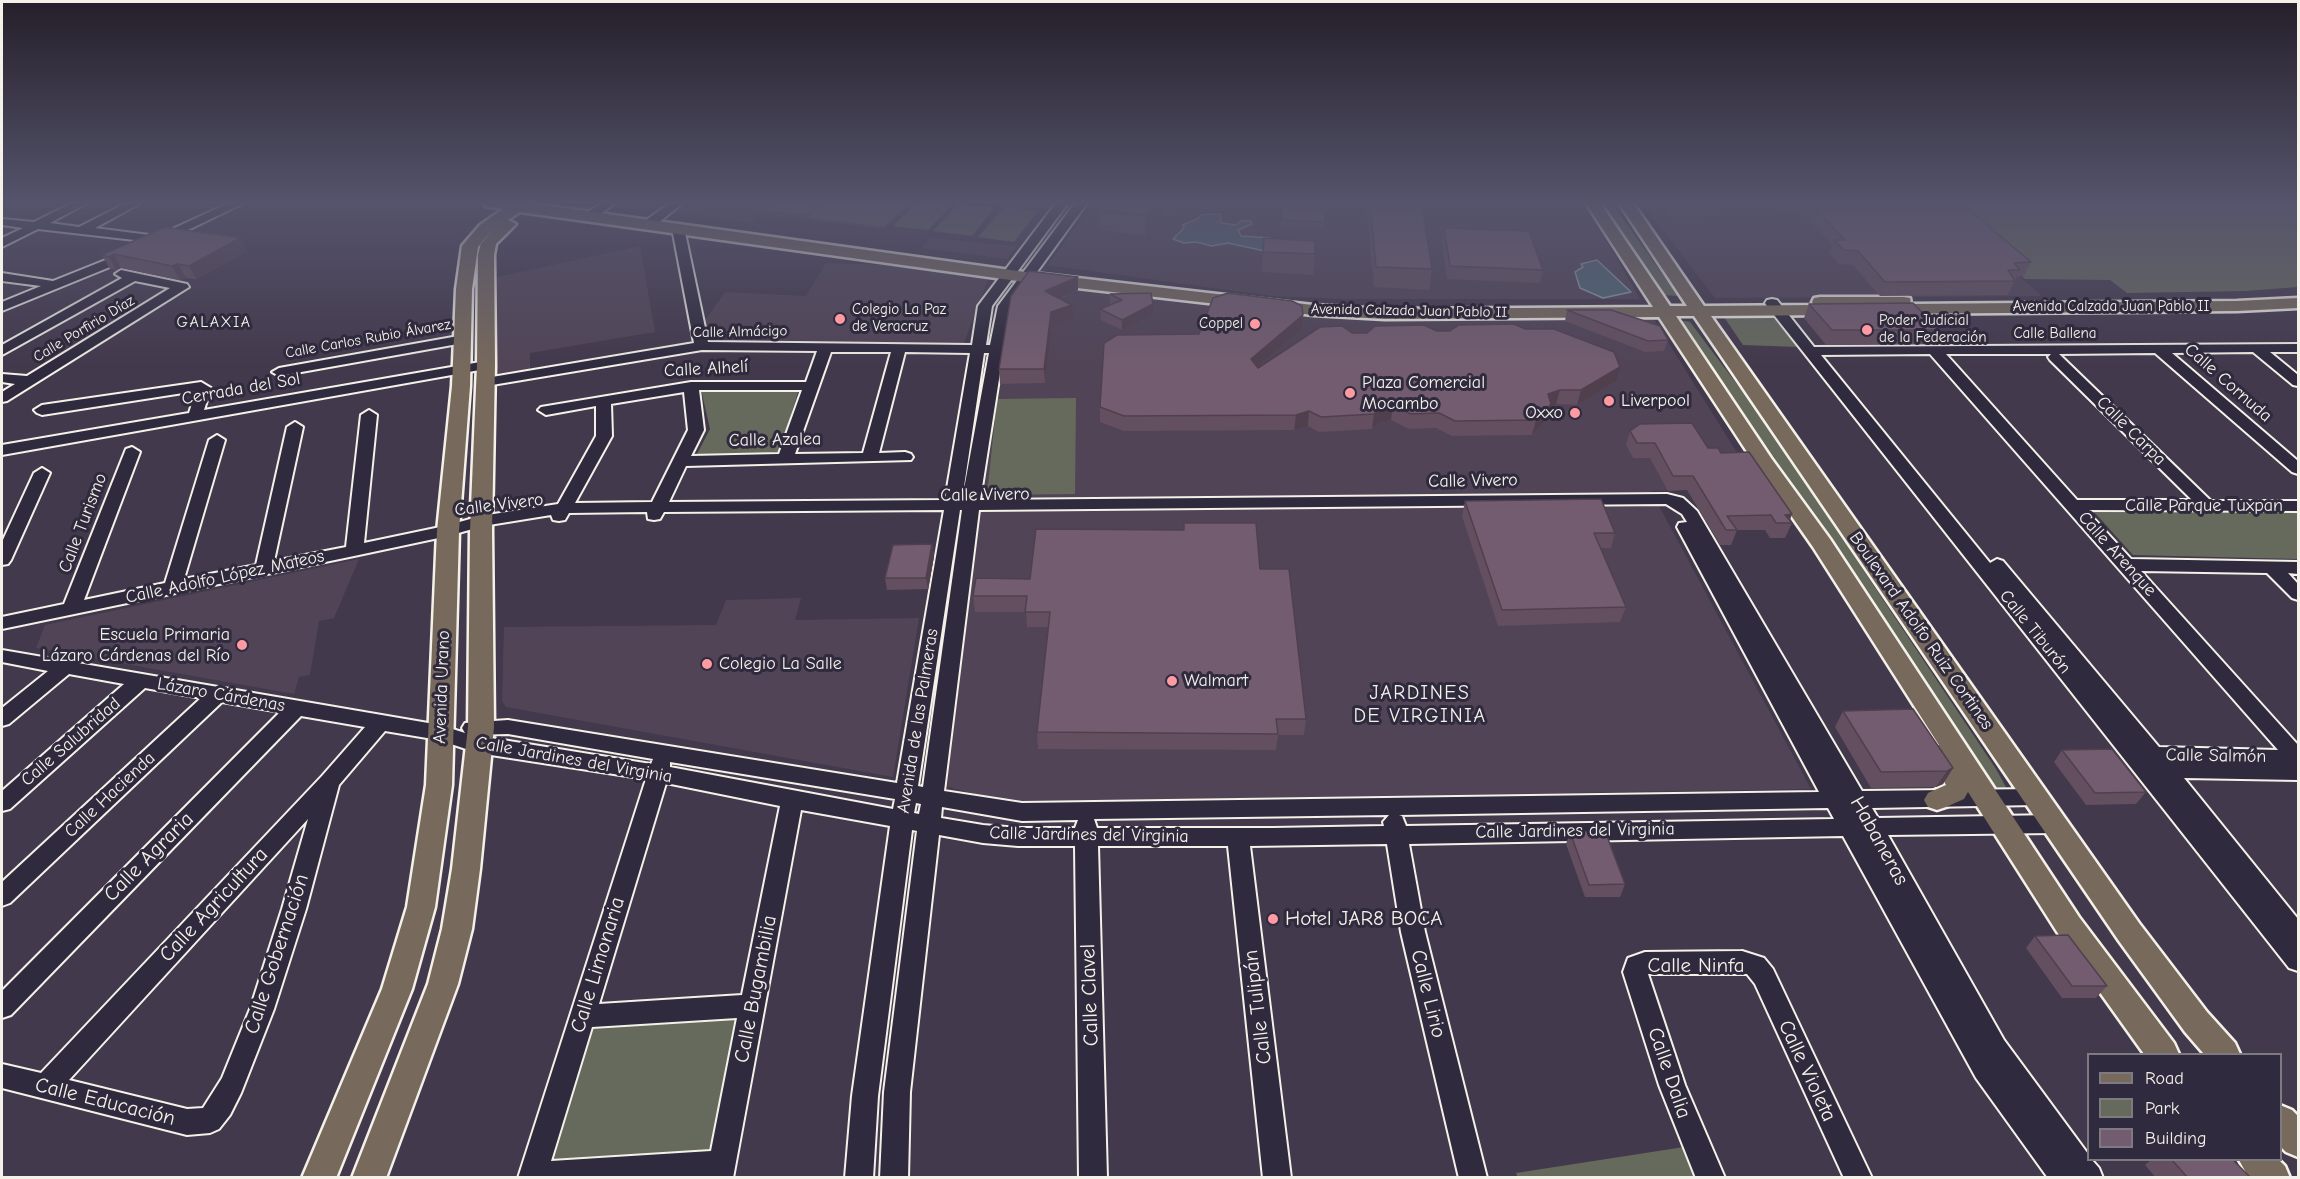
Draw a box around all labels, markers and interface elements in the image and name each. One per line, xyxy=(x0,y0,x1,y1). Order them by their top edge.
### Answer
street label: Calle Porfirio Díaz xyxy=(30,292,138,366)
street label: Avenida Calzada Juan Pablo II xyxy=(2013,298,2209,316)
street label: Avenida Calzada Juan Pablo II xyxy=(1311,300,1507,322)
place label: Colegio La Paz de Veracruz xyxy=(852,301,946,336)
district label: GALAXIA xyxy=(176,312,252,332)
marker: Colegio La Paz de Veracruz xyxy=(833,312,847,326)
place label: Poder Judicial de la Federación xyxy=(1879,312,1987,347)
place label: Coppel xyxy=(1199,315,1243,333)
street label: Calle Carlos Rubio Álvarez xyxy=(284,316,452,362)
marker: Coppel xyxy=(1248,317,1262,331)
street label: Calle Almácigo xyxy=(692,322,788,342)
marker: Poder Judicial de la Federación xyxy=(1860,323,1874,337)
street label: Calle Ballena xyxy=(2013,325,2097,343)
street label: Calle Cornuda xyxy=(2180,339,2276,427)
street label: Calle Alhelí xyxy=(663,356,749,382)
street label: Cerrada del Sol xyxy=(180,368,302,410)
place label: Plaza Comercial Mocambo xyxy=(1362,372,1485,415)
marker: Plaza Comercial Mocambo xyxy=(1343,386,1357,400)
place label: Liverpool xyxy=(1621,390,1690,412)
street label: Calle Carpa xyxy=(2092,392,2170,470)
marker: Liverpool xyxy=(1602,394,1616,408)
place label: Oxxo xyxy=(1525,402,1563,424)
marker: Oxxo xyxy=(1568,406,1582,420)
street label: Calle Azalea xyxy=(728,428,822,452)
street label: Calle Vivero xyxy=(1428,469,1518,493)
street label: Calle Turismo xyxy=(54,470,112,576)
street label: Calle Vivero xyxy=(940,483,1030,507)
street label: Calle Vivero xyxy=(453,489,545,521)
street label: Calle Parque Tuxpan xyxy=(2125,495,2283,517)
street label: Calle Arenque xyxy=(2073,507,2161,601)
street label: Boulevard Adolfo Ruiz Cortines xyxy=(1844,528,1998,734)
street label: Calle Adolfo López Mateos xyxy=(124,545,326,609)
street label: Calle Tiburón xyxy=(1995,586,2075,678)
place label: Escuela Primaria Lázaro Cárdenas del Río xyxy=(42,624,230,666)
street label: Avenida de las Palmeras xyxy=(893,627,943,815)
street label: Avenida Urano xyxy=(429,630,455,744)
marker: Escuela Primaria Lázaro Cárdenas del Río xyxy=(235,638,249,652)
place label: Colegio La Salle xyxy=(719,653,842,675)
marker: Colegio La Salle xyxy=(700,657,714,671)
place label: Walmart xyxy=(1184,670,1248,692)
street label: Lázaro Cárdenas xyxy=(155,673,287,717)
marker: Walmart xyxy=(1165,674,1179,688)
district label: JARDINES DE VIRGINIA xyxy=(1353,681,1487,728)
street label: Calle Salubridad xyxy=(17,693,125,791)
street label: Calle Jardines del Virginia xyxy=(474,732,674,788)
street label: Calle Salmón xyxy=(2165,744,2267,768)
street label: Calle Hacienda xyxy=(60,748,160,842)
street label: Habaneras xyxy=(1844,792,1914,890)
street label: Calle Agraria xyxy=(99,807,199,907)
street label: Calle Jardines del Virginia xyxy=(1475,818,1675,844)
street label: Calle Jardines del Virginia xyxy=(989,822,1189,848)
street label: Calle Agricultura xyxy=(154,842,274,968)
street label: Calle Gobernación xyxy=(239,871,315,1037)
street label: Calle Limonaria xyxy=(565,894,631,1036)
place label: Hotel JAR8 BOCA xyxy=(1285,906,1442,932)
marker: Hotel JAR8 BOCA xyxy=(1266,912,1280,926)
street label: Calle Bugambilia xyxy=(729,913,783,1065)
street label: Calle Clavel xyxy=(1076,943,1104,1047)
street label: Calle Lirio xyxy=(1405,947,1451,1041)
street label: Calle Tulipán xyxy=(1238,948,1278,1066)
street label: Calle Ninfa xyxy=(1648,953,1744,979)
street label: Calle Violeta xyxy=(1773,1016,1841,1126)
street label: Calle Dalia xyxy=(1642,1024,1696,1122)
legend xyxy=(2087,1053,2282,1161)
text: Road xyxy=(2145,1068,2184,1089)
street label: Calle Educación xyxy=(32,1072,178,1132)
text: Park xyxy=(2145,1098,2179,1119)
text: Building xyxy=(2145,1128,2207,1149)

